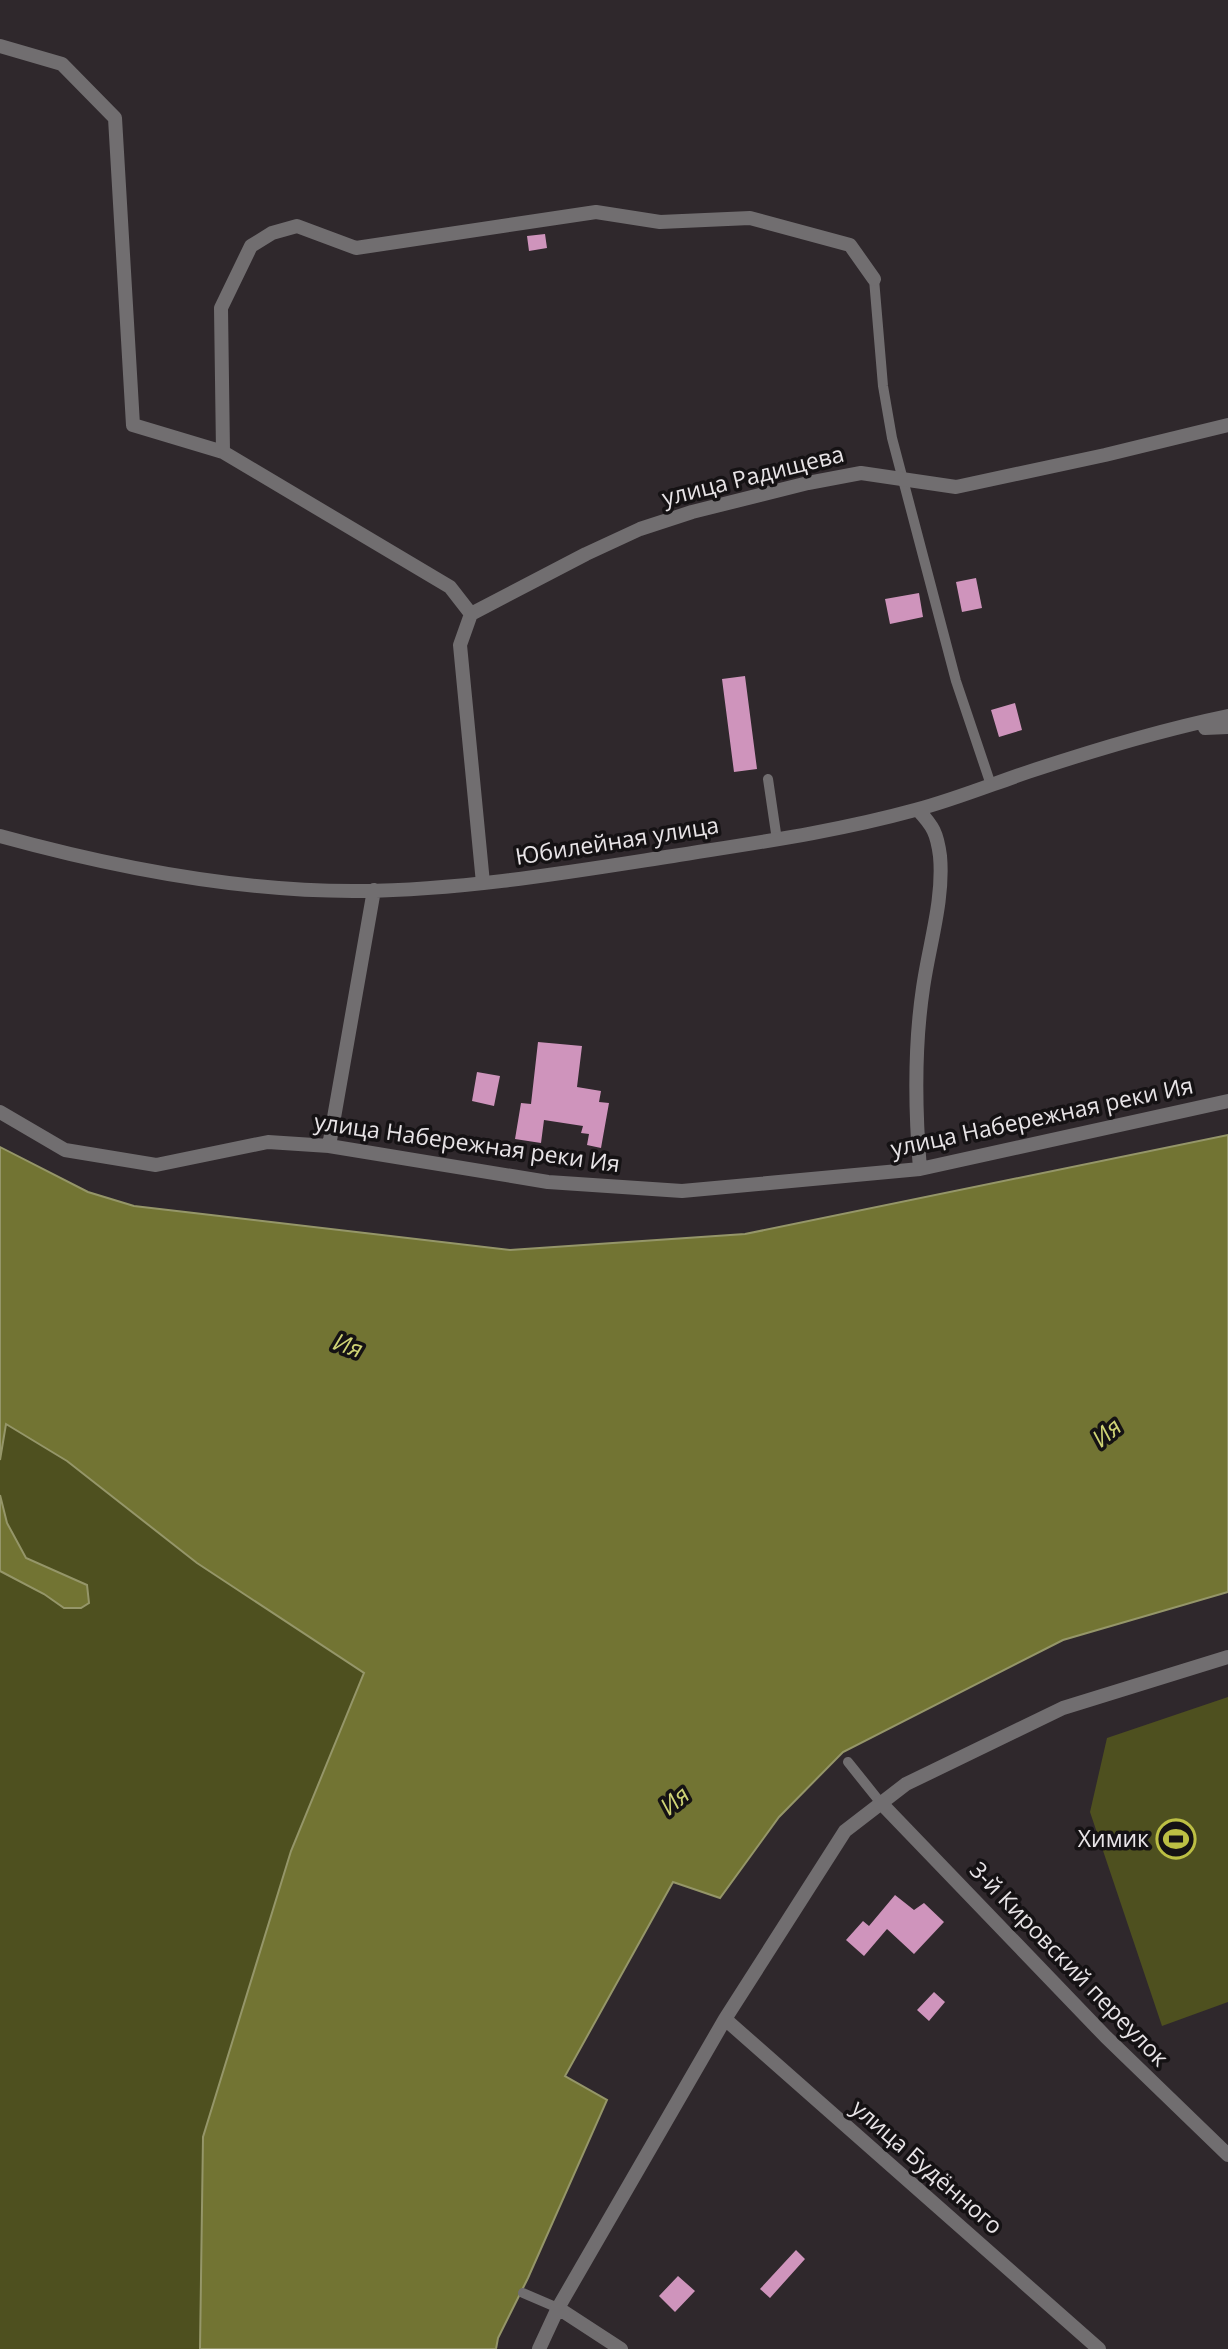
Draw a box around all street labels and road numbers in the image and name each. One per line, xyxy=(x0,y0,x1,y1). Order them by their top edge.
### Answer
street label: улица Радищева xyxy=(658,437,847,513)
street label: Юбилейная улица xyxy=(513,808,721,872)
street label: улица Набережная реки Ия xyxy=(888,1068,1196,1164)
street label: улица Набережная реки Ия xyxy=(312,1105,622,1179)
street label: 3-й Кировский переулок xyxy=(963,1854,1176,2073)
street label: улица Будённого xyxy=(845,2092,1010,2241)

